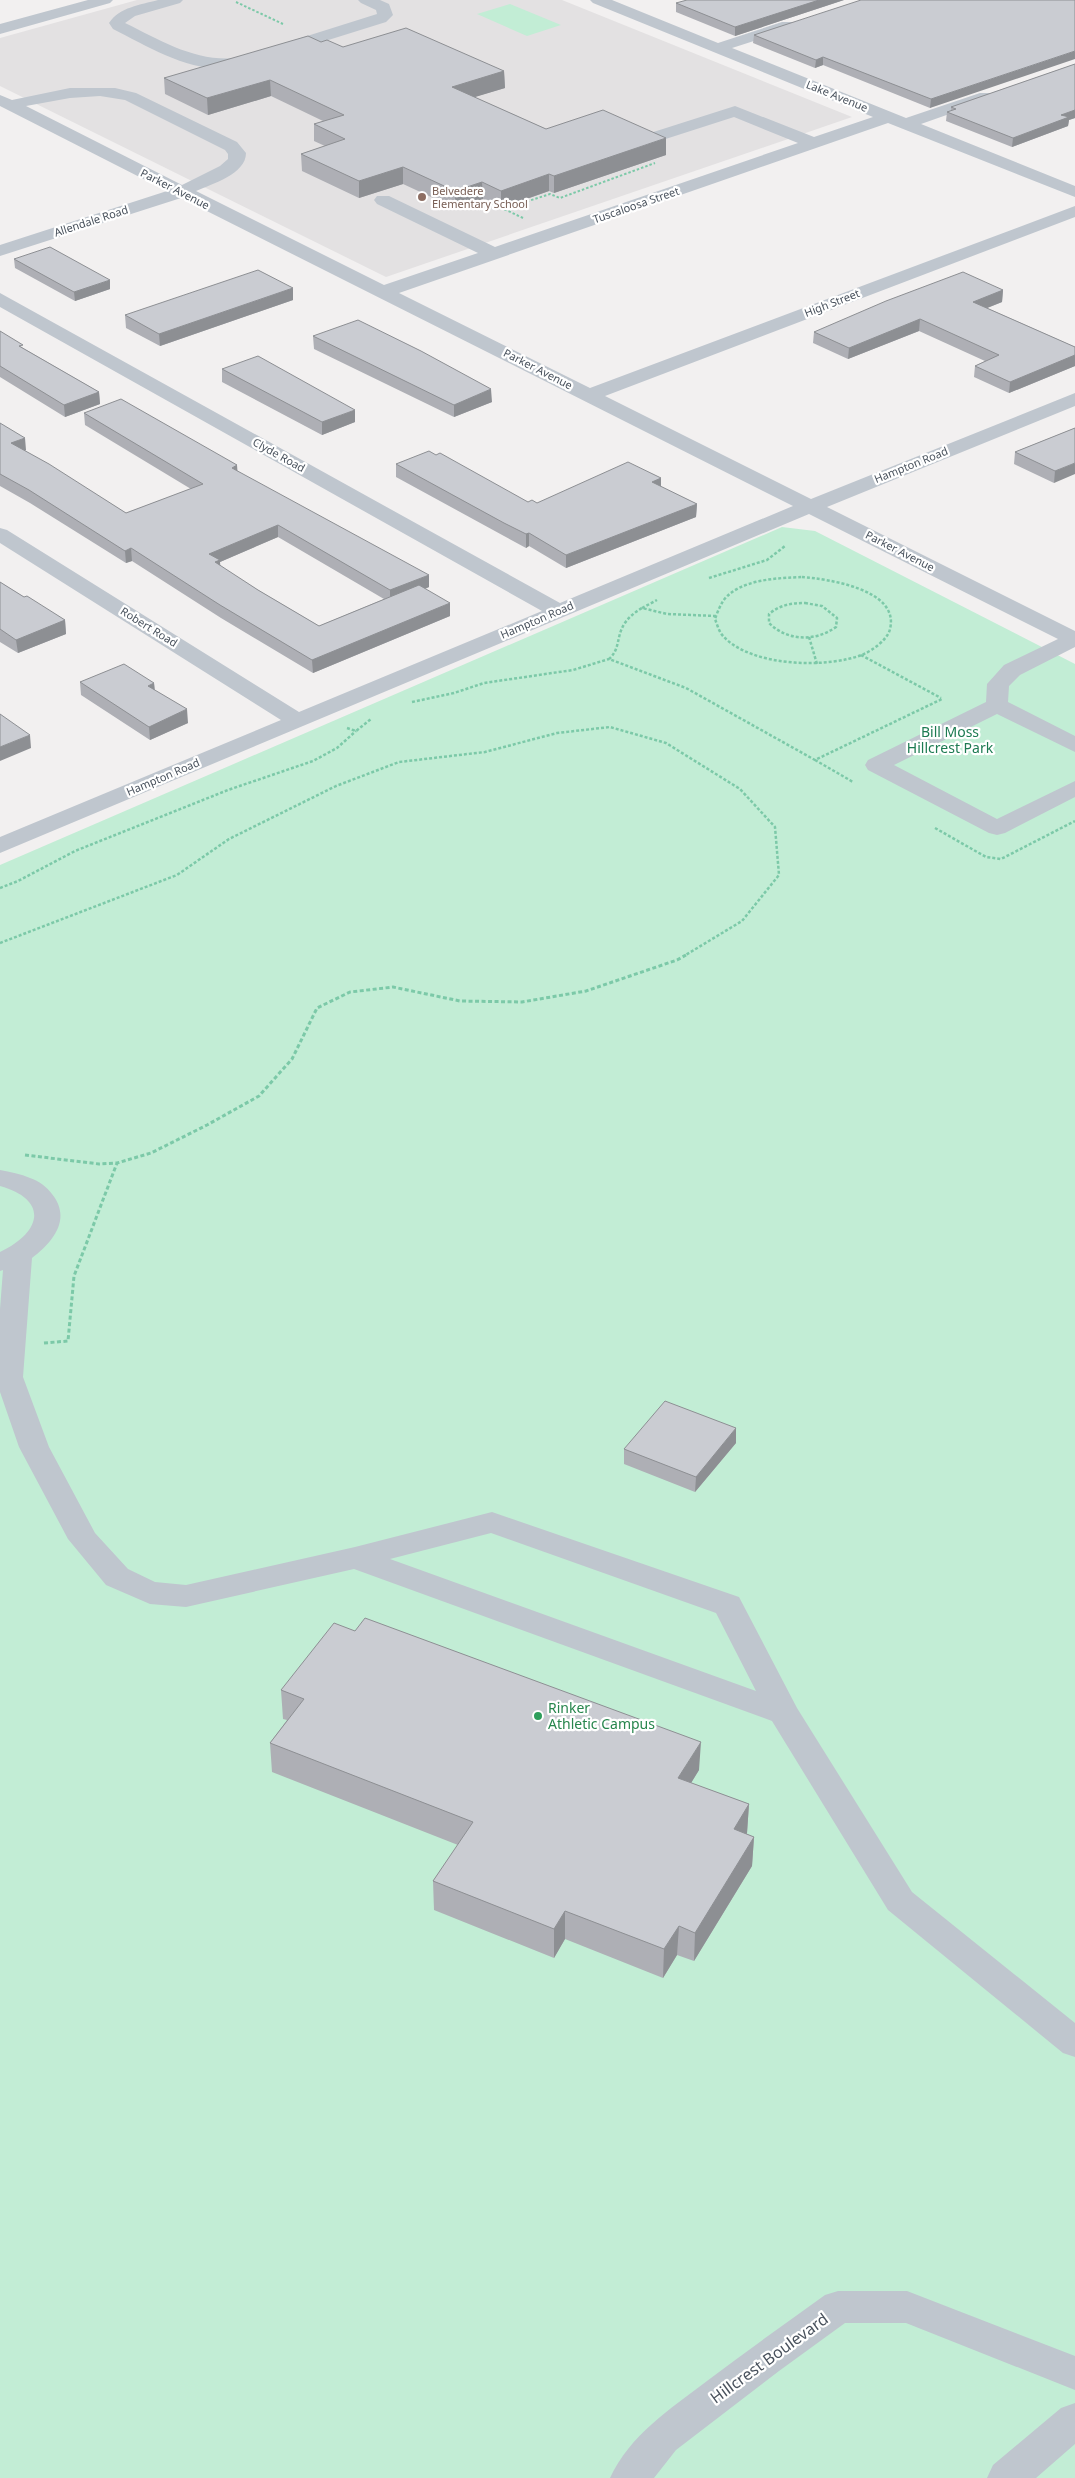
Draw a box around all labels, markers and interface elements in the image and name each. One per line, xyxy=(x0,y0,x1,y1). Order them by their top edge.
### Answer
street label: Lake Avenue xyxy=(804,76,870,115)
street label: Parker Avenue xyxy=(138,165,212,212)
place label: Belvedere Elementary School xyxy=(432,183,528,211)
street label: Tuscaloosa Street xyxy=(591,183,681,226)
marker: Belvedere Elementary School xyxy=(416,191,428,203)
street label: Allendale Road xyxy=(52,201,130,240)
street label: High Street xyxy=(802,285,862,320)
street label: Parker Avenue xyxy=(501,345,575,392)
street label: Clyde Road xyxy=(250,434,308,475)
street label: Hampton Road xyxy=(872,443,950,486)
street label: Parker Avenue xyxy=(863,527,937,574)
street label: Hampton Road xyxy=(498,597,576,642)
street label: Robert Road xyxy=(118,603,180,650)
park label: Bill Moss Hillcrest Park xyxy=(907,722,994,757)
street label: Hampton Road xyxy=(124,754,202,799)
place label: Rinker Athletic Campus xyxy=(548,1698,655,1733)
marker: Rinker Athletic Campus xyxy=(532,1710,544,1722)
street label: Hillcrest Boulevard xyxy=(706,2308,832,2408)

